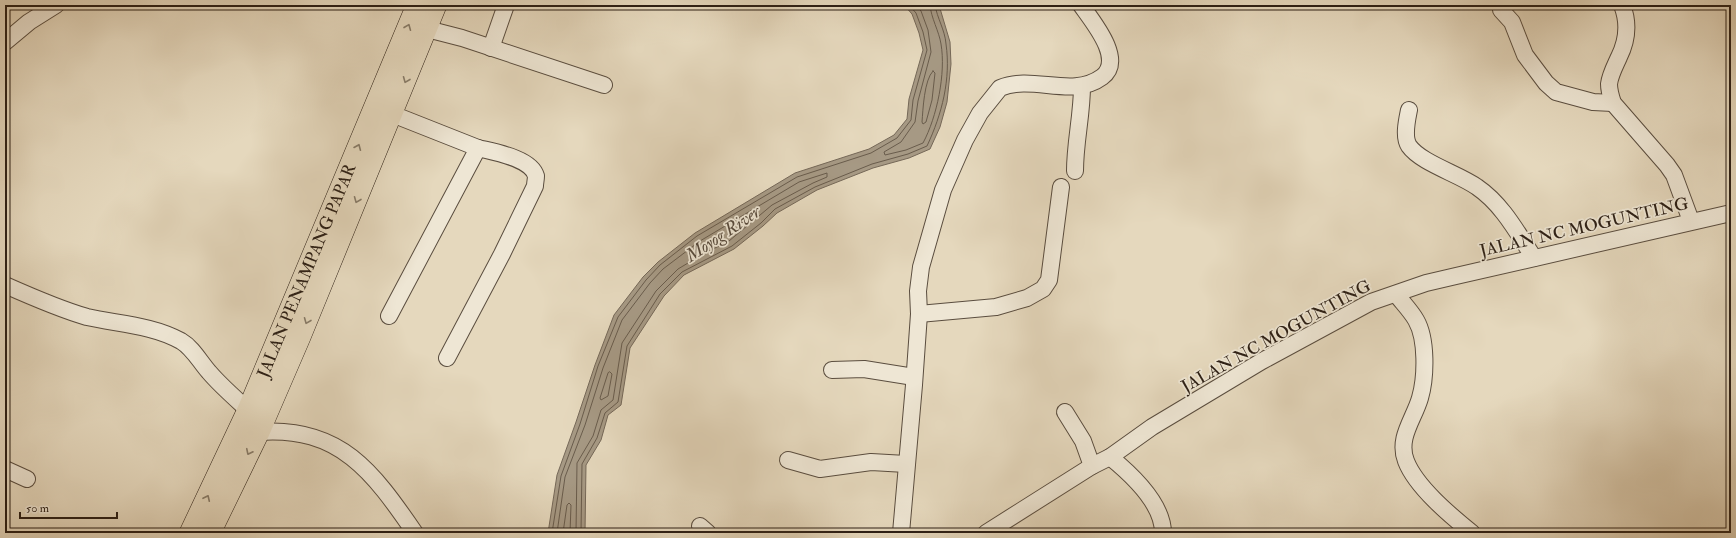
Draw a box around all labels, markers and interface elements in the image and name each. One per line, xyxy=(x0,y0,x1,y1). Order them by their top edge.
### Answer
one-way arrow xyxy=(403,24,411,31)
one-way arrow xyxy=(403,76,411,84)
one-way arrow xyxy=(353,144,361,152)
street label: JALAN PENAMPANG PAPAR xyxy=(252,160,360,382)
street label: JALAN NC MOGUNTING xyxy=(1477,193,1691,262)
one-way arrow xyxy=(353,197,361,204)
water label: Moyog River xyxy=(680,200,766,268)
street label: JALAN NC MOGUNTING xyxy=(1177,275,1375,398)
one-way arrow xyxy=(304,316,312,324)
one-way arrow xyxy=(246,448,254,456)
scale bar xyxy=(20,494,117,520)
one-way arrow xyxy=(202,494,210,502)
text: 50 m xyxy=(26,501,50,516)

